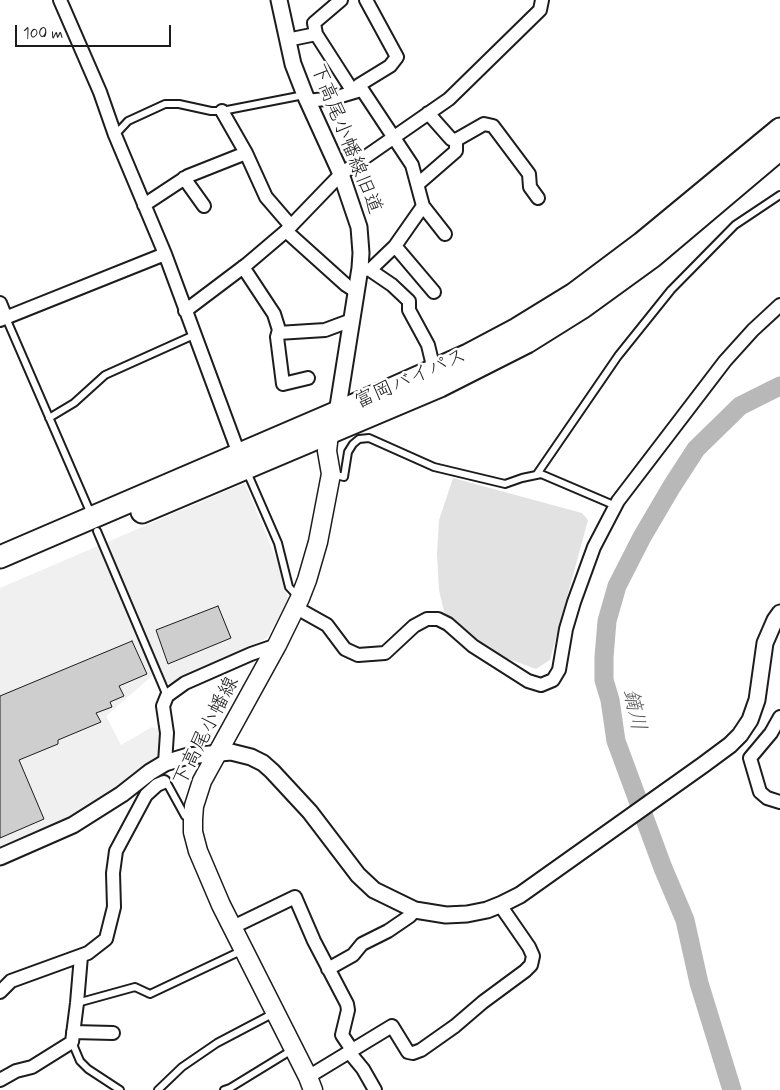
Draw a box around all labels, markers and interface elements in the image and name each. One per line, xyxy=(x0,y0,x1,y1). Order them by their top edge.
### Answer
scale bar xyxy=(18,15,174,47)
text: 100 m xyxy=(23,24,63,44)
street label: 下高尾小幡線旧道 xyxy=(304,60,386,218)
street label: 富岡バイパス xyxy=(351,345,471,415)
street label: 下高尾小幡線 xyxy=(169,673,245,791)
water label: 鏑川 xyxy=(616,687,650,733)

